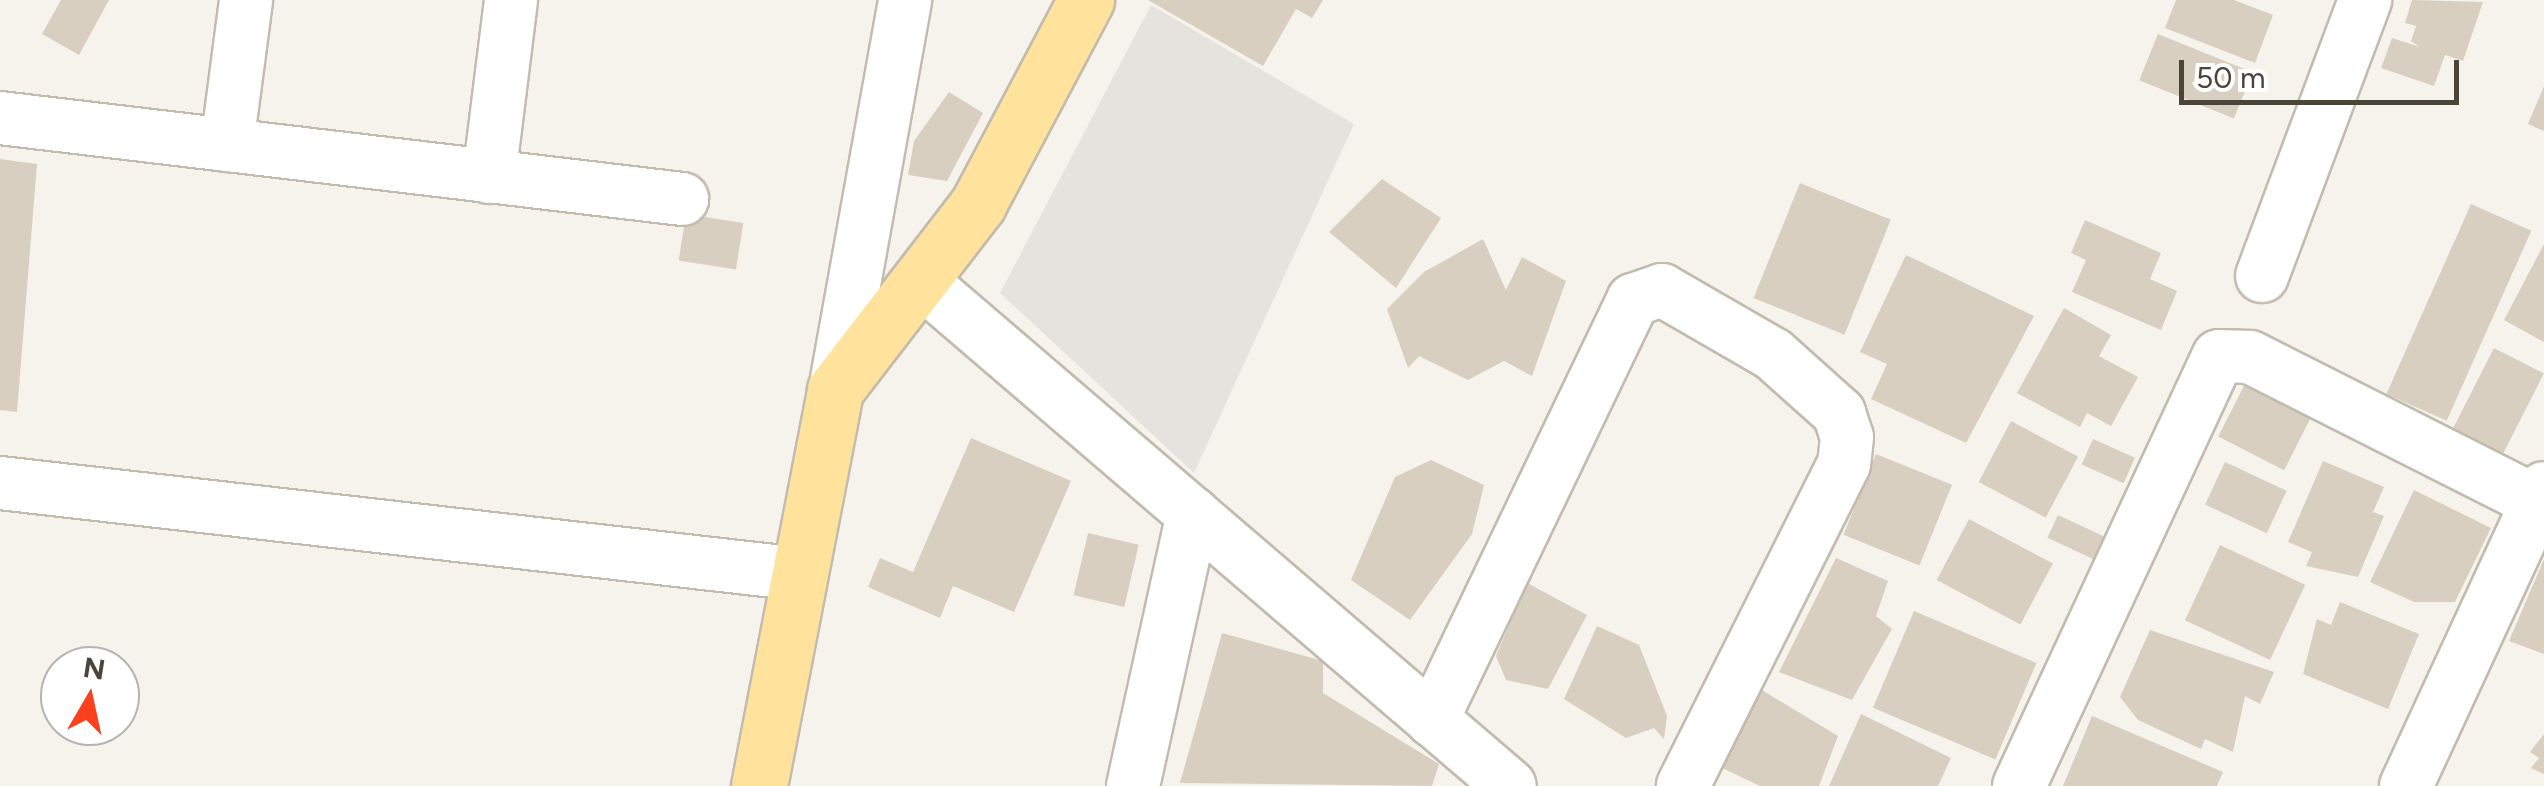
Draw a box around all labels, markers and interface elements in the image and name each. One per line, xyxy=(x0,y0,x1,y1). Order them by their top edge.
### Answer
scale bar xyxy=(2184,40,2464,102)
text: 50 m xyxy=(2196,59,2265,96)
north arrow xyxy=(40,646,140,746)
text: N xyxy=(81,650,108,687)

